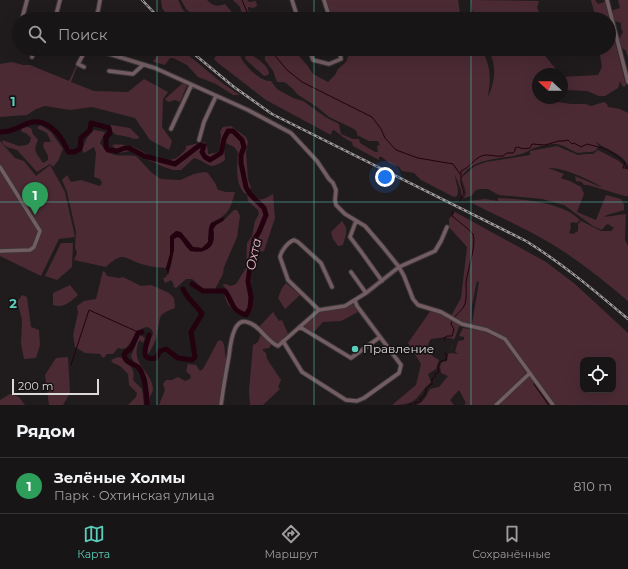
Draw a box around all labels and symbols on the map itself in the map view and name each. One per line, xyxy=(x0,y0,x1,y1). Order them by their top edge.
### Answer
north arrow xyxy=(532,68,568,104)
text: 1 xyxy=(10,93,16,109)
your location xyxy=(375,167,395,187)
pin: 1 xyxy=(22,182,48,215)
water label: Охта xyxy=(242,236,264,272)
text: 2 xyxy=(9,295,17,311)
place label: Правление xyxy=(363,341,434,356)
marker: Правление xyxy=(350,344,360,354)
scale bar xyxy=(12,377,99,396)

